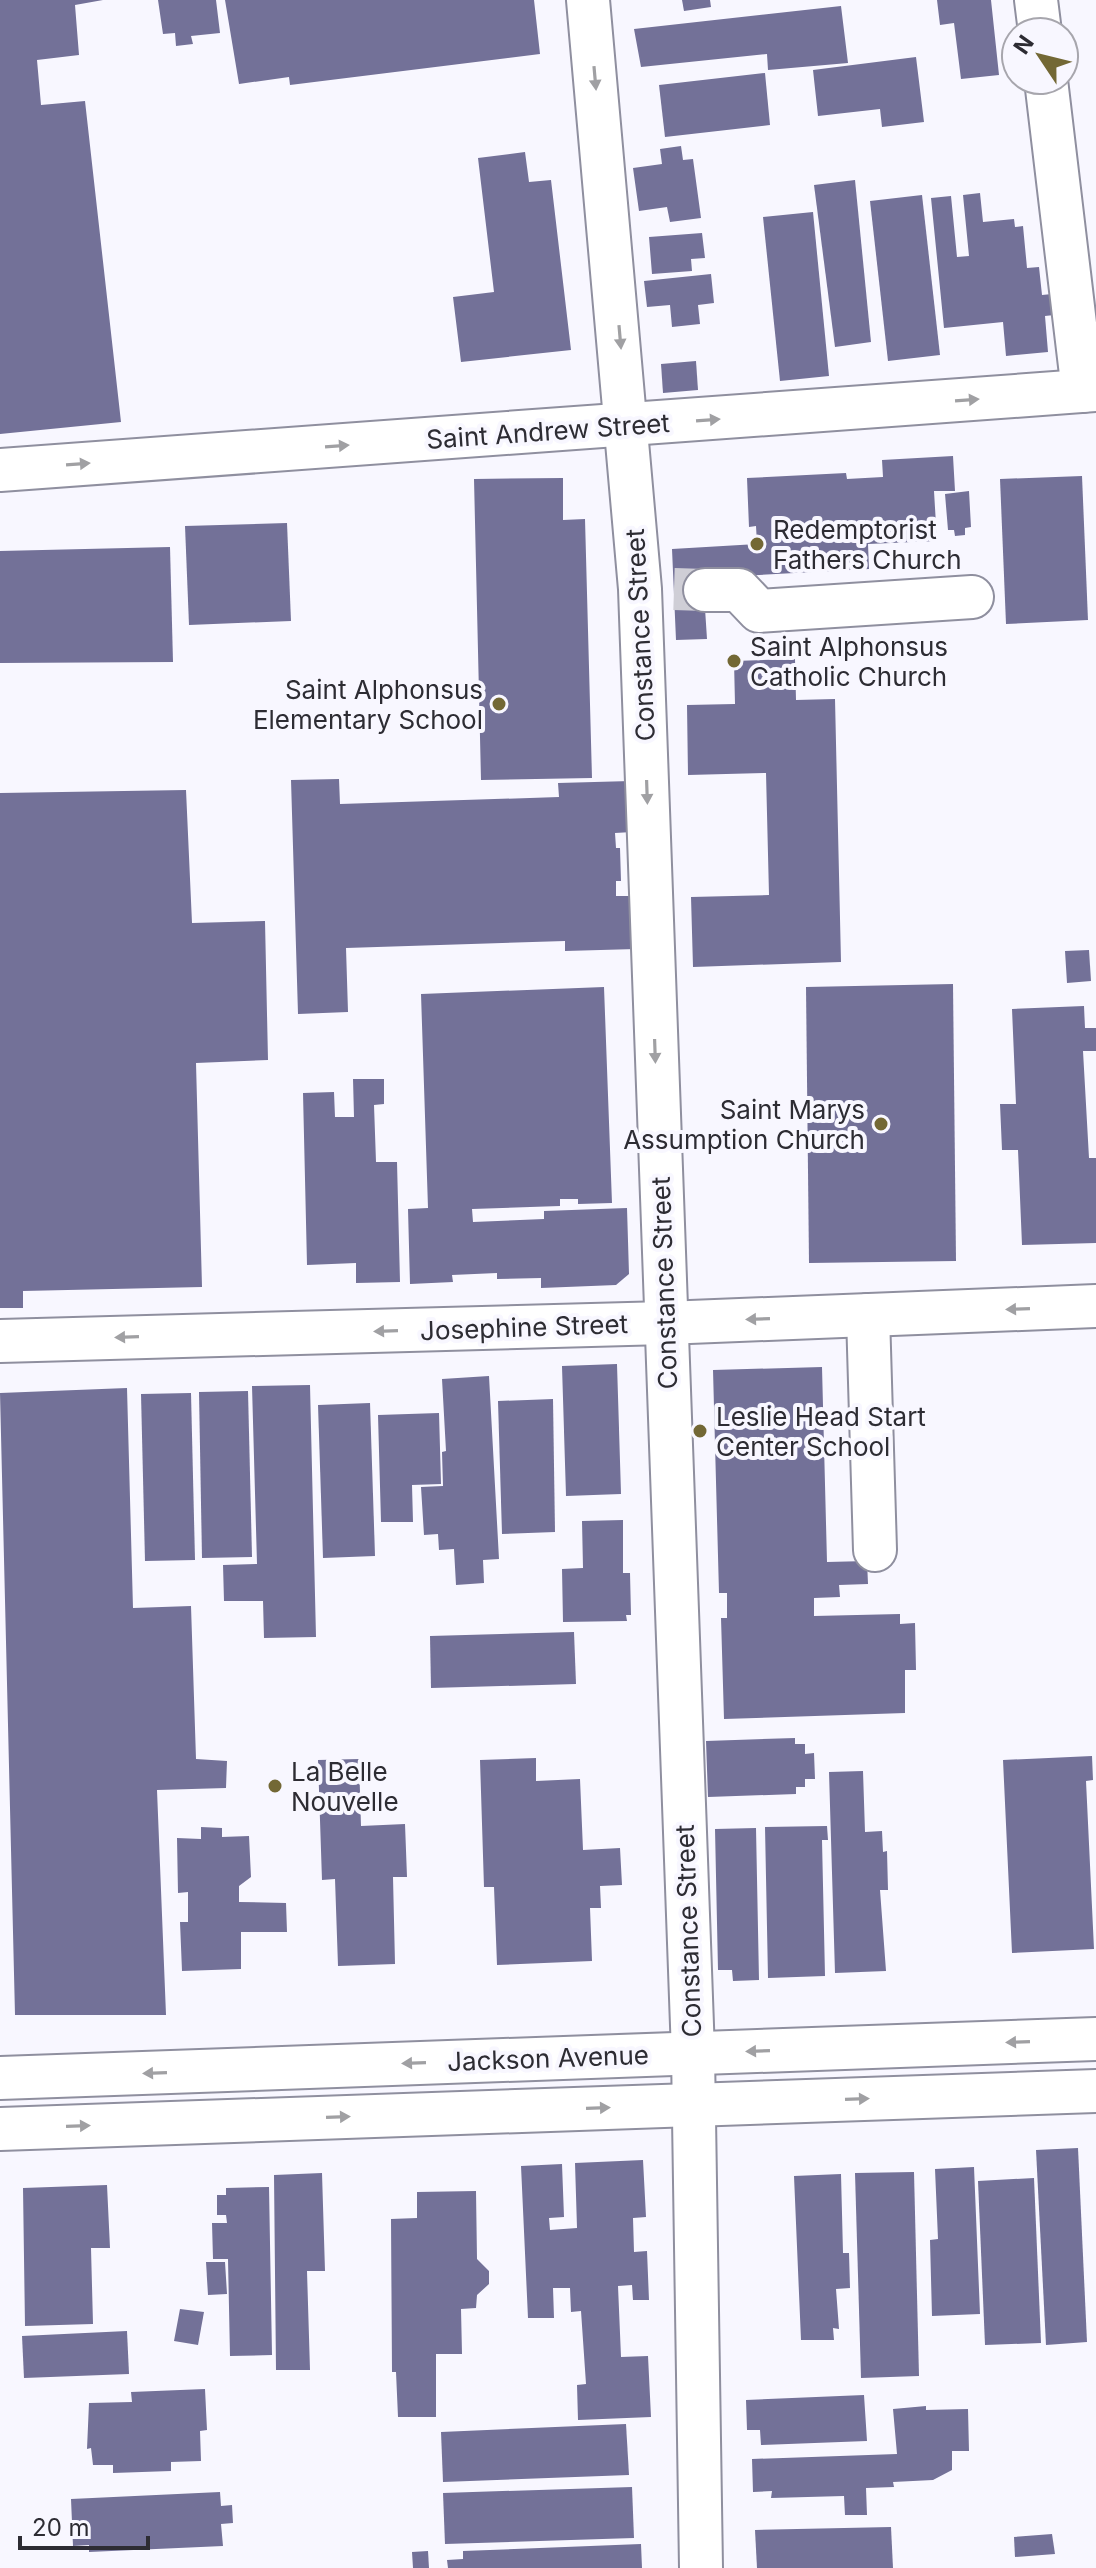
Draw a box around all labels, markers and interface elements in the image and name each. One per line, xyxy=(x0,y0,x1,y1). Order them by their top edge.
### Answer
north arrow xyxy=(1000,16,1080,96)
text: N xyxy=(1008,30,1039,59)
one-way arrow xyxy=(589,66,602,91)
one-way arrow xyxy=(613,324,626,349)
one-way arrow xyxy=(955,393,980,406)
street label: Saint Andrew Street xyxy=(425,407,671,455)
one-way arrow xyxy=(696,413,721,426)
one-way arrow xyxy=(325,439,350,452)
one-way arrow xyxy=(66,457,91,470)
place label: Redemptorist Fathers Church xyxy=(773,514,962,575)
street label: Constance Street xyxy=(619,528,661,742)
marker: Redemptorist Fathers Church xyxy=(748,535,766,553)
place label: Saint Alphonsus Catholic Church xyxy=(750,631,948,692)
marker: Saint Alphonsus Catholic Church xyxy=(725,652,743,670)
place label: Saint Alphonsus Elementary School xyxy=(253,674,483,735)
marker: Saint Alphonsus Elementary School xyxy=(490,695,508,713)
one-way arrow xyxy=(640,780,653,805)
one-way arrow xyxy=(649,1039,662,1064)
place label: Saint Marys Assumption Church xyxy=(623,1094,865,1155)
marker: Saint Marys Assumption Church xyxy=(872,1115,890,1133)
street label: Constance Street xyxy=(645,1176,683,1390)
one-way arrow xyxy=(1005,1303,1030,1316)
street label: Josephine Street xyxy=(419,1308,629,1346)
one-way arrow xyxy=(745,1313,770,1326)
one-way arrow xyxy=(373,1324,398,1337)
one-way arrow xyxy=(114,1331,139,1344)
place label: Leslie Head Start Center School xyxy=(716,1401,926,1462)
marker: Leslie Head Start Center School xyxy=(691,1422,709,1440)
place label: La Belle Nouvelle xyxy=(291,1756,399,1817)
marker: La Belle Nouvelle xyxy=(266,1777,284,1795)
street label: Constance Street xyxy=(669,1824,707,2038)
one-way arrow xyxy=(1005,2035,1030,2048)
street label: Jackson Avenue xyxy=(447,2039,649,2077)
one-way arrow xyxy=(745,2044,770,2057)
one-way arrow xyxy=(401,2057,426,2070)
one-way arrow xyxy=(142,2066,167,2079)
one-way arrow xyxy=(845,2093,871,2106)
one-way arrow xyxy=(586,2102,611,2115)
one-way arrow xyxy=(326,2111,351,2124)
one-way arrow xyxy=(66,2120,91,2133)
scale bar xyxy=(20,2500,148,2550)
text: 20 m xyxy=(32,2513,90,2542)

